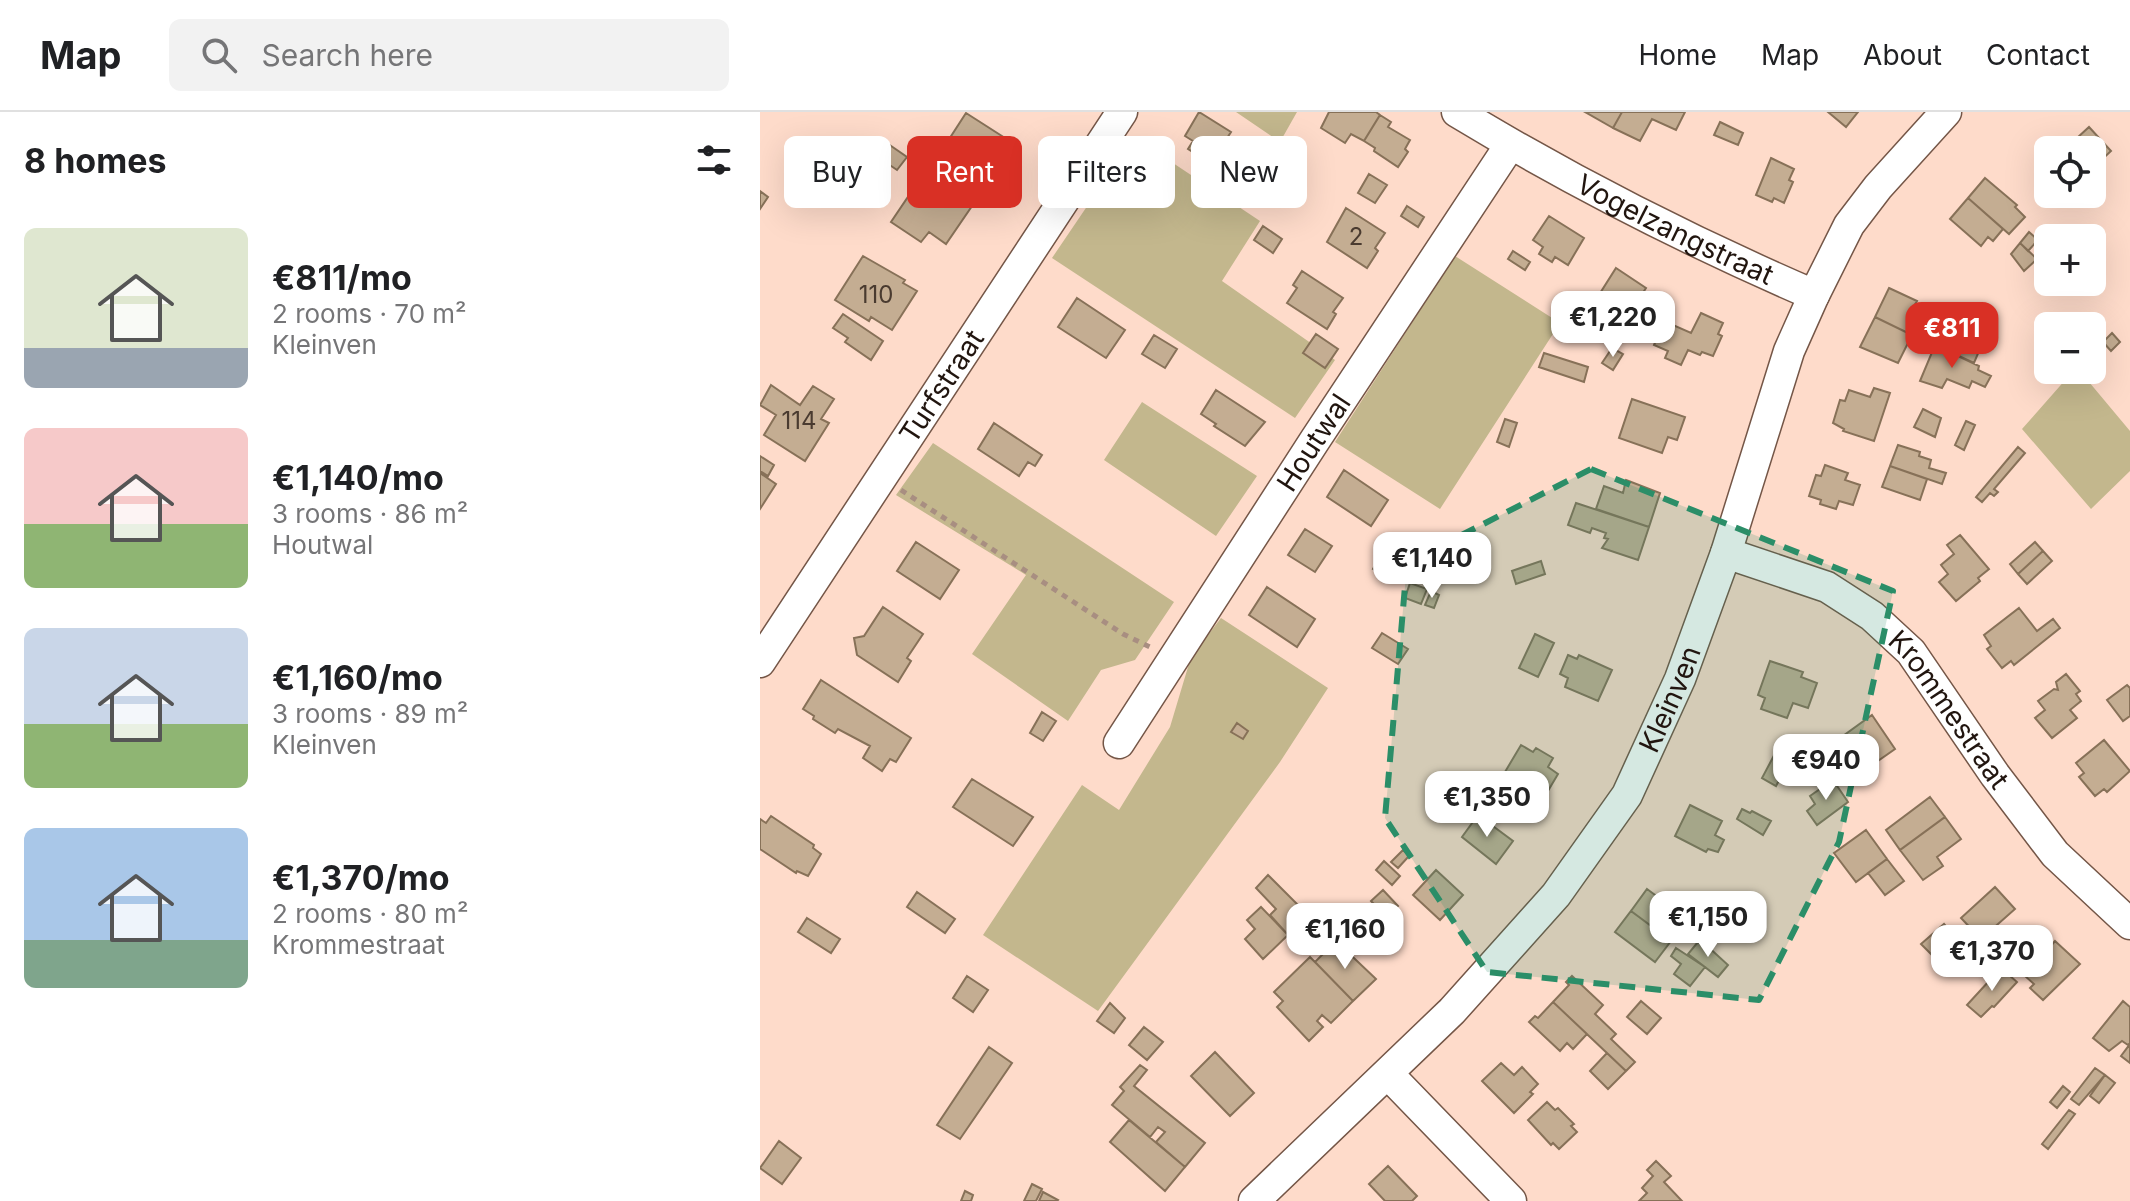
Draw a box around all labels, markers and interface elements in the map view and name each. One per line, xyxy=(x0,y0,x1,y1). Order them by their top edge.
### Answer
search box xyxy=(169,19,729,91)
text: Map xyxy=(40,32,121,78)
icon: search xyxy=(197,33,241,77)
text: Search here xyxy=(261,37,433,73)
text: Home xyxy=(1638,38,1717,72)
text: Map xyxy=(1761,38,1819,72)
text: About xyxy=(1863,38,1942,72)
text: Contact xyxy=(1986,38,2090,72)
chip: Buy xyxy=(784,136,891,208)
chip: Rent xyxy=(907,136,1022,208)
chip: Filters xyxy=(1038,136,1175,208)
chip: New xyxy=(1191,136,1307,208)
map controls xyxy=(2034,136,2106,384)
button: locate xyxy=(2034,136,2106,208)
icon: filters xyxy=(692,138,736,182)
text: 8 homes xyxy=(24,140,167,181)
street label: Vogelzangstraat xyxy=(1571,167,1779,292)
house number: 2 xyxy=(1349,222,1363,251)
button: + xyxy=(2034,224,2106,296)
text: €811/mo xyxy=(272,257,412,298)
icon: home xyxy=(88,260,184,356)
house number: 110 xyxy=(859,280,893,309)
pin: €1,220 xyxy=(1548,291,1678,359)
text: 2 rooms · 70 m² xyxy=(272,298,467,329)
text: €1,220 xyxy=(1569,301,1657,332)
pin: €811 xyxy=(1905,302,1999,370)
text: €811 xyxy=(1923,312,1981,343)
button: − xyxy=(2034,312,2106,384)
street label: Turfstraat xyxy=(892,323,991,449)
text: Kleinven xyxy=(272,329,377,360)
street label: Houtwal xyxy=(1270,387,1358,497)
house number: 114 xyxy=(781,406,817,435)
text: €1,140/mo xyxy=(272,457,444,498)
icon: home xyxy=(88,460,184,556)
text: 3 rooms · 86 m² xyxy=(272,498,468,529)
text: Houtwal xyxy=(272,529,373,560)
pin: €1,140 xyxy=(1367,532,1497,600)
text: €1,140 xyxy=(1391,542,1473,573)
street label: Krommestraat xyxy=(1882,623,2016,796)
street label: Kleinven xyxy=(1632,641,1708,758)
text: €1,160/mo xyxy=(272,657,443,698)
icon: home xyxy=(88,660,184,756)
text: 3 rooms · 89 m² xyxy=(272,698,468,729)
text: Kleinven xyxy=(272,729,377,760)
pin: €940 xyxy=(1779,734,1873,802)
text: €940 xyxy=(1791,744,1861,775)
pin: €1,350 xyxy=(1422,771,1552,839)
text: €1,350 xyxy=(1443,781,1531,812)
text: €1,370/mo xyxy=(272,857,450,898)
icon: home xyxy=(88,860,184,956)
pin: €1,150 xyxy=(1643,891,1773,959)
text: 2 rooms · 80 m² xyxy=(272,898,468,929)
text: €1,150 xyxy=(1668,901,1748,932)
pin: €1,160 xyxy=(1280,903,1410,971)
text: €1,160 xyxy=(1305,913,1385,944)
pin: €1,370 xyxy=(1927,925,2057,993)
text: Krommestraat xyxy=(272,929,445,960)
text: €1,370 xyxy=(1949,935,2035,966)

